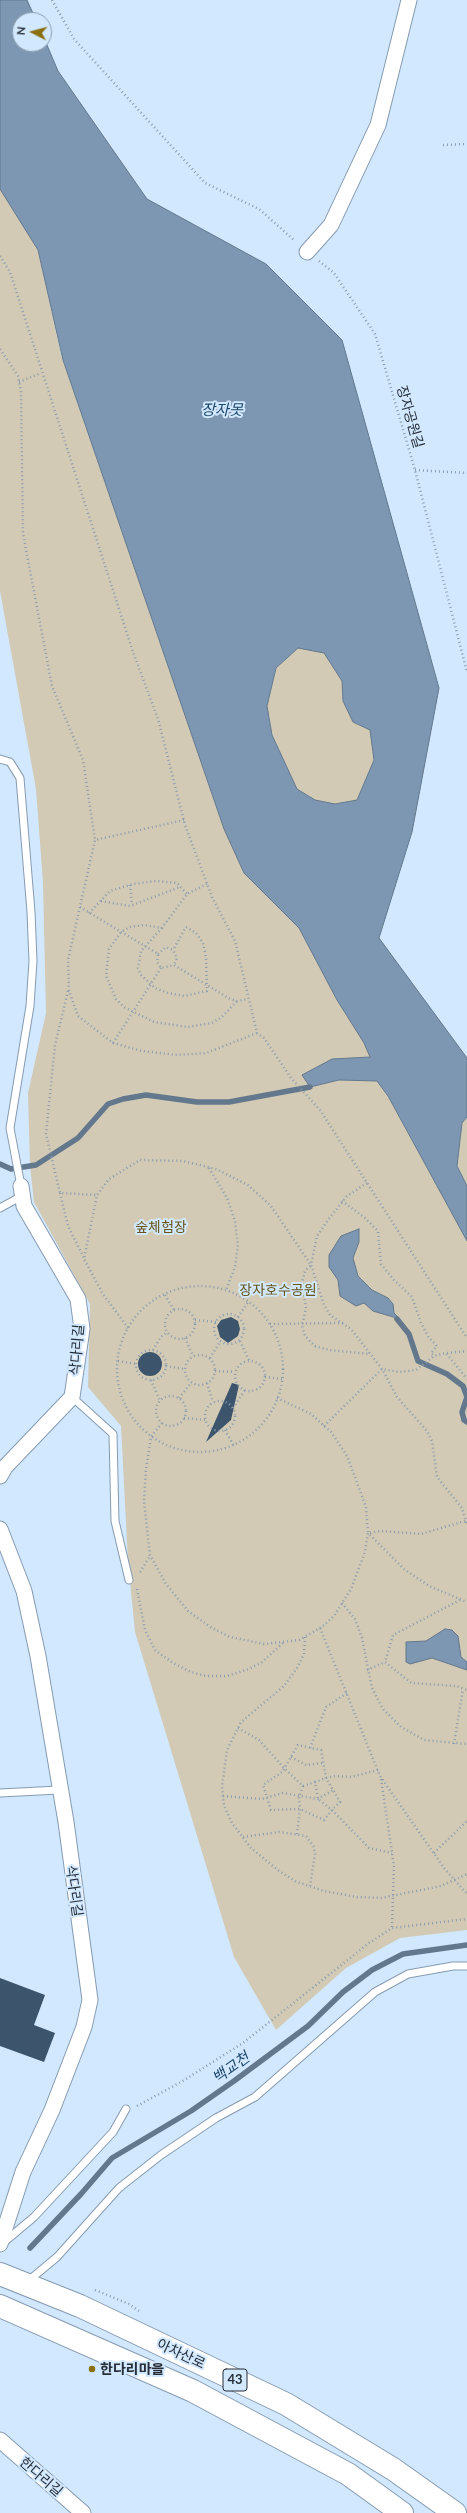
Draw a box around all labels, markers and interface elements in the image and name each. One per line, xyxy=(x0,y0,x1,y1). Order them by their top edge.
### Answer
north arrow xyxy=(12,12,52,52)
text: N xyxy=(14,26,27,36)
street label: 장자공원길 xyxy=(393,384,427,450)
water label: 장자못 xyxy=(201,401,243,419)
park label: 숲체험장 xyxy=(135,1219,187,1235)
park label: 장자호수공원 xyxy=(239,1282,317,1298)
street label: 삭다리길 xyxy=(66,1324,88,1376)
street label: 삭다리길 xyxy=(62,1864,86,1918)
water label: 백교천 xyxy=(209,2049,253,2087)
street label: 아차산로 xyxy=(154,2336,208,2372)
place label: 한다리마을 xyxy=(100,2361,164,2377)
marker: 한다리마을 xyxy=(87,2364,97,2374)
road number: 43 xyxy=(223,2369,247,2391)
street label: 한다리길 xyxy=(16,2454,66,2500)

